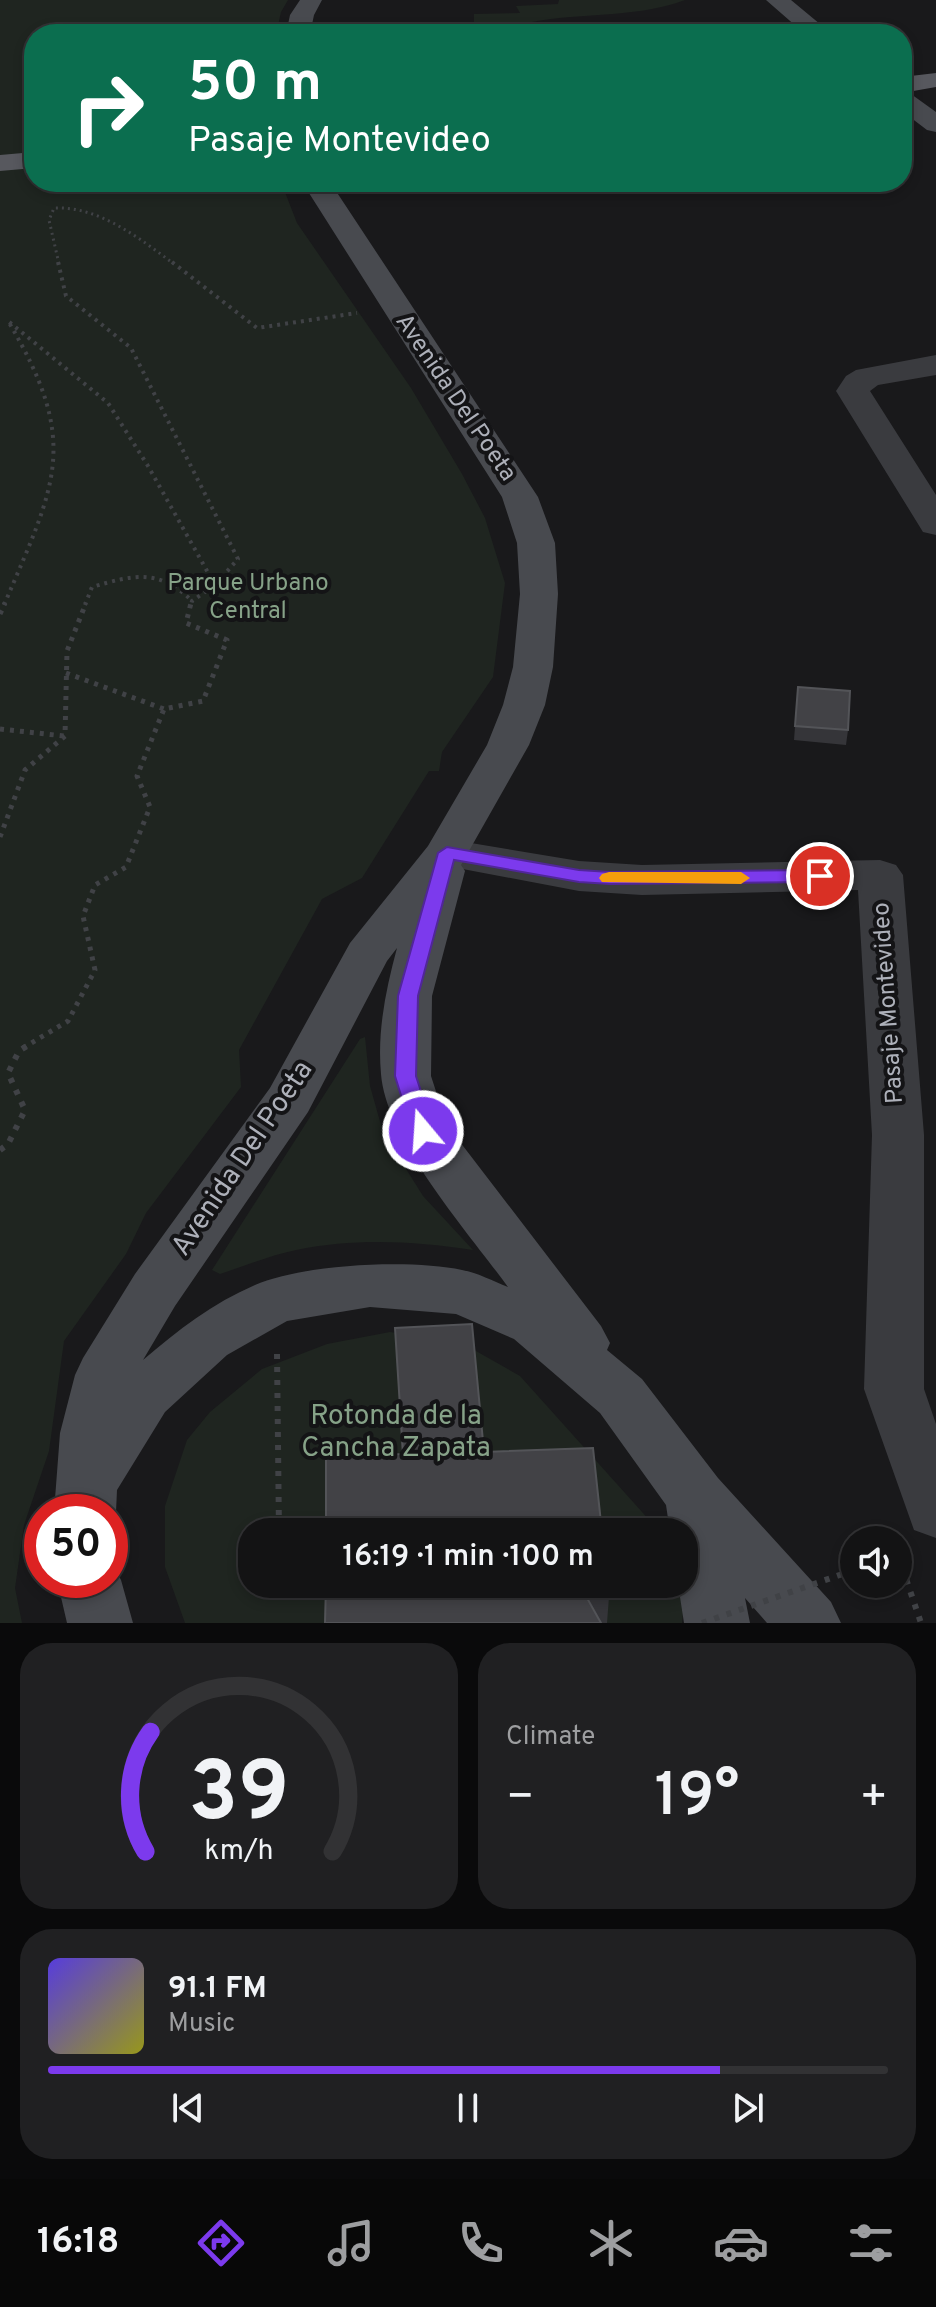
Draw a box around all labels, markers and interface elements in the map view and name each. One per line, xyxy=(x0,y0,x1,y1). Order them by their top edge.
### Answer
text: 50 m xyxy=(188,50,322,120)
icon: right xyxy=(56,56,160,160)
text: Pasaje Montevideo xyxy=(188,119,491,165)
street label: Avenida Del Poeta xyxy=(388,308,522,488)
park label: Parque Urbano Central xyxy=(167,569,329,627)
pin xyxy=(786,842,854,910)
icon: arrive xyxy=(798,854,842,898)
street label: Pasaje Montevideo xyxy=(867,901,911,1105)
street label: Avenida Del Poeta xyxy=(164,1054,322,1264)
position arrow xyxy=(381,1089,465,1173)
park label: Rotonda de la Cancha Zapata xyxy=(301,1399,491,1467)
speed limit sign: 50 xyxy=(24,1494,128,1598)
map controls xyxy=(840,1526,912,1598)
button: sound xyxy=(840,1526,912,1598)
text: 16:19 · 1 min · 100 m xyxy=(342,1539,594,1576)
text: Climate xyxy=(506,1721,595,1754)
text: 39 xyxy=(189,1745,289,1850)
text: 19° xyxy=(655,1761,739,1837)
text: − xyxy=(506,1771,534,1827)
text: + xyxy=(860,1771,888,1827)
text: km/h xyxy=(204,1834,274,1870)
text: 91.1 FM xyxy=(168,1971,267,2008)
text: Music xyxy=(168,2008,235,2041)
icon: previous xyxy=(166,2086,210,2130)
icon: pause xyxy=(446,2086,490,2130)
icon: next xyxy=(726,2086,770,2130)
icon: directions xyxy=(193,2215,249,2271)
icon: music xyxy=(323,2215,379,2271)
icon: phone xyxy=(453,2215,509,2271)
icon: climate xyxy=(583,2215,639,2271)
icon: car xyxy=(713,2215,769,2271)
icon: filters xyxy=(843,2215,899,2271)
text: 16:18 xyxy=(37,2220,119,2266)

